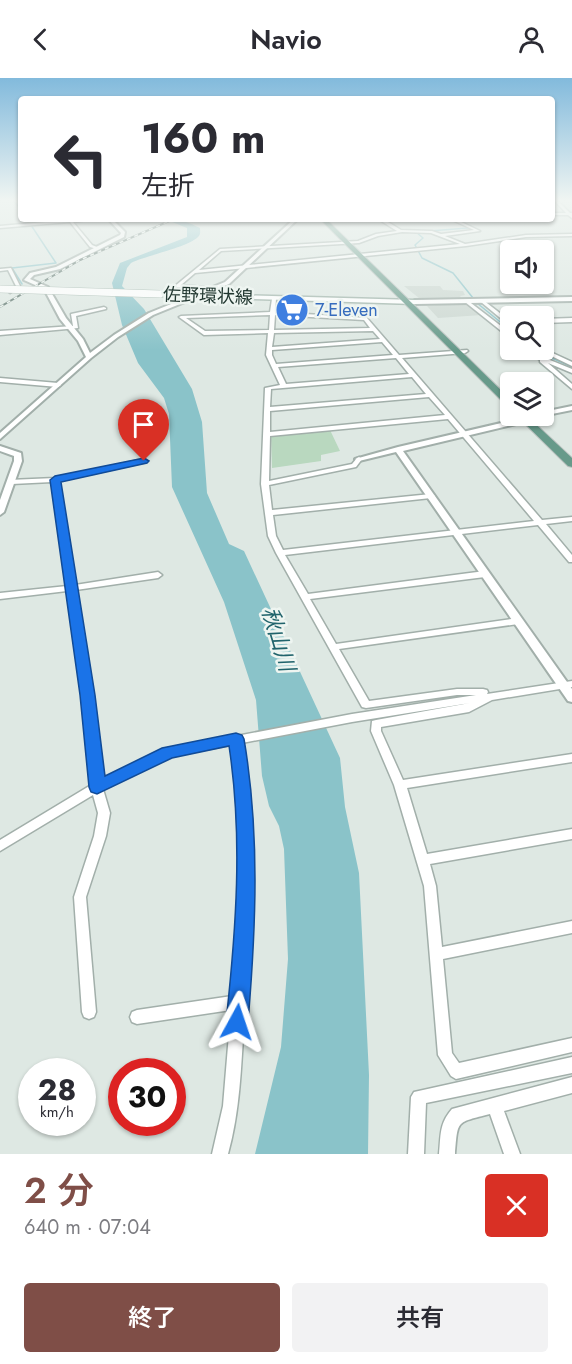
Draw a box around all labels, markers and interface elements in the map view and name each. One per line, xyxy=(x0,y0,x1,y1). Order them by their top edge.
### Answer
text: Navio xyxy=(250,20,322,59)
icon: back xyxy=(24,23,57,56)
icon: person xyxy=(515,23,548,56)
text: 160 m xyxy=(141,108,265,169)
icon: left xyxy=(42,120,120,198)
text: 左折 xyxy=(141,166,195,205)
map controls xyxy=(500,240,554,426)
button: sound xyxy=(500,240,554,294)
street label: 佐野環状線 xyxy=(163,281,253,311)
supermarket icon: 7-Eleven xyxy=(274,292,310,328)
place label: 7-Eleven xyxy=(315,297,378,323)
button: search xyxy=(500,306,554,360)
button: layers xyxy=(500,372,554,426)
pin xyxy=(118,399,169,461)
icon: arrive xyxy=(127,408,160,441)
water label: 秋山川 xyxy=(254,603,305,677)
position arrow xyxy=(205,990,269,1054)
speed limit sign: 30 xyxy=(108,1058,186,1136)
text: 28 xyxy=(38,1068,76,1111)
text: km/h xyxy=(40,1101,74,1123)
text: 2 分 xyxy=(24,1164,93,1216)
button: close xyxy=(485,1174,548,1237)
text: 640 m · 07:04 xyxy=(24,1213,151,1242)
button: 終了 xyxy=(24,1283,280,1352)
button: 共有 xyxy=(292,1283,548,1352)

